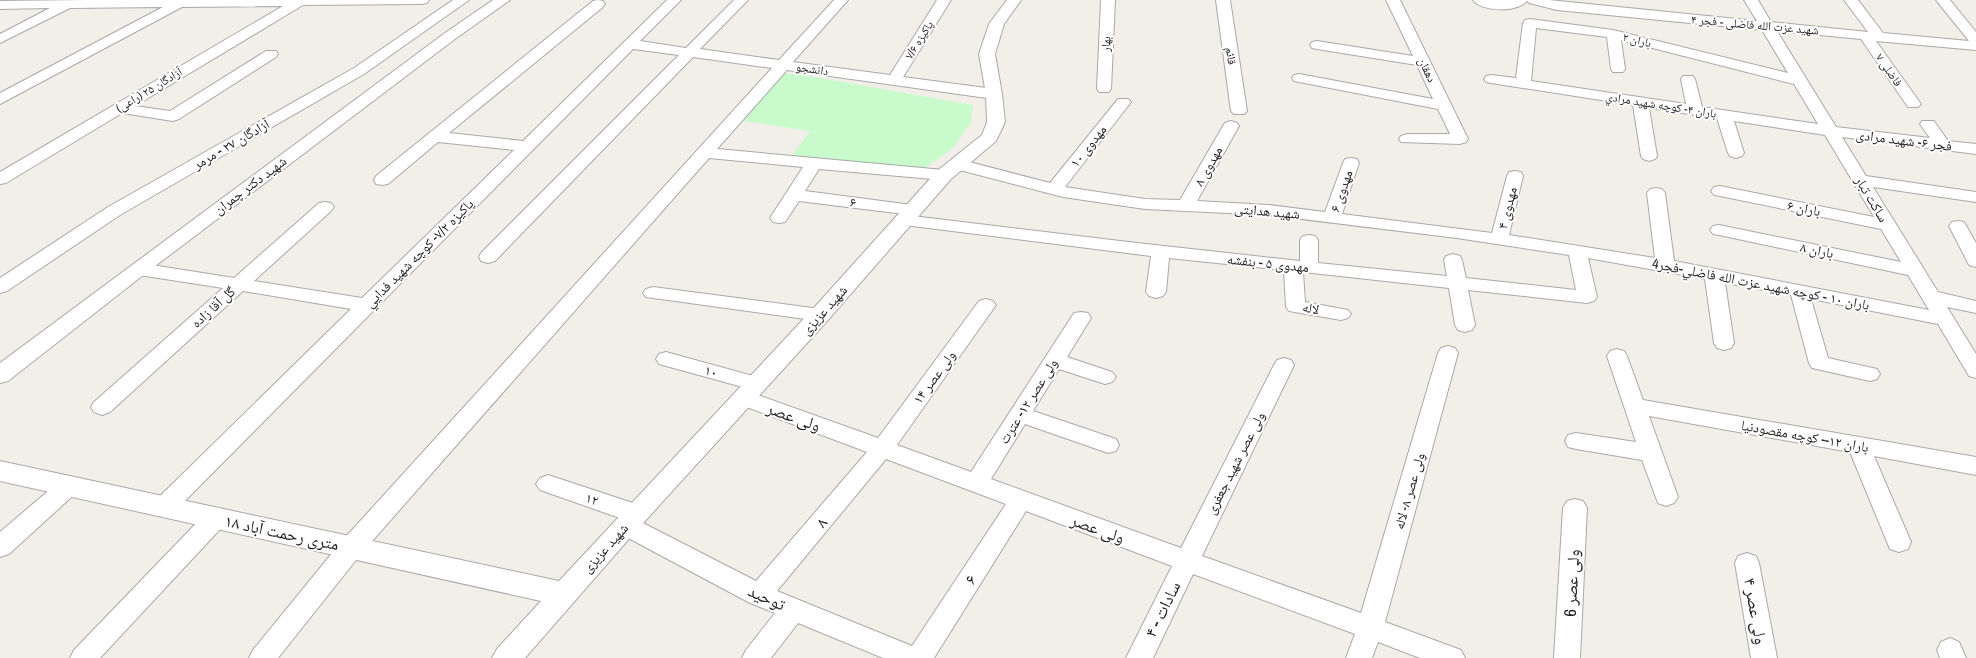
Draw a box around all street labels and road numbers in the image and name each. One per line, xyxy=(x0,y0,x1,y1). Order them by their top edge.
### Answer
street label: شهید عزت الله فاضلی - فجر ۴ xyxy=(1691,11,1820,39)
street label: پاکیزه ۷/۶ xyxy=(901,17,937,62)
street label: باران ۲ xyxy=(1621,29,1653,51)
street label: بهار xyxy=(1098,36,1114,53)
street label: قائم xyxy=(1222,46,1240,66)
street label: فاضلی ۷ xyxy=(1872,50,1906,90)
street label: دهقان xyxy=(1414,55,1440,85)
street label: دانشجو xyxy=(795,59,829,79)
street label: آزادگان ۲۵ (راعی) xyxy=(113,63,186,116)
street label: باران ۴- كوچه شهيد مرادي xyxy=(1604,88,1718,124)
street label: آزادگان ۲۷ - مرمر xyxy=(189,115,273,174)
street label: مهدوی ۱۰ xyxy=(1066,121,1110,171)
street label: فجر ۶- شهید مرادی xyxy=(1855,125,1953,155)
street label: مهدوی ۸ xyxy=(1190,143,1226,189)
street label: شهید دکتر چمران xyxy=(210,152,290,218)
street label: مهدوی ۶ xyxy=(1325,168,1357,214)
street label: ساکت تبار xyxy=(1851,172,1893,226)
street label: مهدوی ۴ xyxy=(1493,185,1521,231)
street label: ۶ xyxy=(849,193,857,211)
street label: پاکیزه ۷/۲- كوچه شهيد فدايي xyxy=(361,195,479,313)
street label: باران ۶ xyxy=(1786,196,1822,220)
street label: شهید هدایتی xyxy=(1233,199,1301,223)
street label: باران ۸ xyxy=(1799,238,1836,262)
street label: مهدوی ۵ - بنفشه xyxy=(1226,250,1310,276)
street label: باران ۱۰ - كوچه شهيد عزت الله فاضلي-فجر4 xyxy=(1650,254,1871,316)
street label: شهید عزیزی xyxy=(797,281,851,339)
street label: گل آقا زاده xyxy=(187,282,239,332)
street label: لاله xyxy=(1301,297,1321,319)
street label: ولی عصر ۱۴ xyxy=(909,347,959,407)
street label: ولی عصر ۱۲- عترت xyxy=(995,355,1061,447)
street label: ۱۰ xyxy=(703,361,719,381)
street label: ولی عصر xyxy=(763,395,824,436)
street label: ولی عصر شهید جعفری xyxy=(1201,409,1269,517)
street label: باران ۱۲-- كوچه مقصودنيا xyxy=(1740,416,1870,456)
street label: ولی عصر ۸- لاله xyxy=(1389,451,1429,531)
street label: ۱۲ xyxy=(583,488,601,510)
street label: ولی عصر xyxy=(1067,507,1128,548)
street label: ۱۸ متری رحمت آباد xyxy=(223,509,341,555)
street label: ۸ xyxy=(810,511,832,532)
street label: شهید عزیزی xyxy=(578,519,632,577)
street label: ولی عصر 6 xyxy=(1558,549,1584,617)
street label: ۶ xyxy=(958,569,982,588)
street label: ولی عصر ۴ xyxy=(1739,576,1773,646)
street label: ۴ - سادات xyxy=(1139,577,1185,641)
street label: توحید xyxy=(745,579,789,615)

